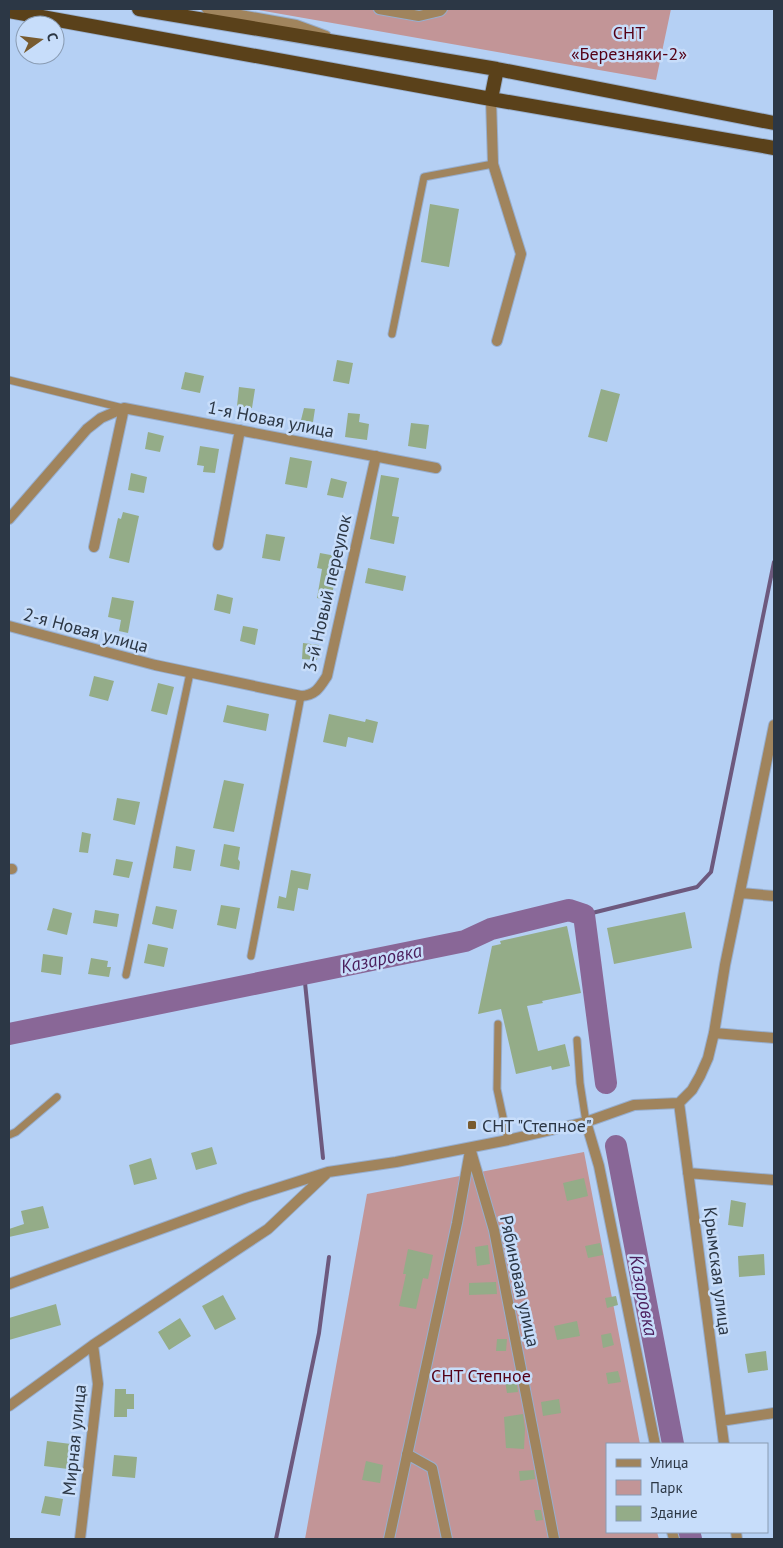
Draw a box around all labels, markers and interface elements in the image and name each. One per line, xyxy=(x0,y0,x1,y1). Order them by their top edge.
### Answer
north arrow xyxy=(15,15,65,65)
park label: СНТ «Березняки-2» xyxy=(571,21,687,65)
text: С xyxy=(43,31,62,43)
street label: 1-я Новая улица xyxy=(206,395,336,443)
street label: 3-й Новый переулок xyxy=(298,512,356,674)
street label: 2-я Новая улица xyxy=(21,602,151,658)
water label: Казаровка xyxy=(338,938,424,978)
place label: СНТ "Степное" xyxy=(482,1114,592,1137)
marker: СНТ "Степное" xyxy=(466,1119,478,1131)
street label: Крымская улица xyxy=(699,1206,737,1336)
street label: Рябиновая улица xyxy=(495,1213,545,1349)
water label: Казаровка xyxy=(624,1252,664,1338)
park label: СНТ Степное xyxy=(431,1364,531,1387)
street label: Мирная улица xyxy=(57,1383,91,1497)
legend xyxy=(606,1443,768,1533)
text: Улица xyxy=(650,1453,688,1472)
text: Парк xyxy=(650,1478,683,1497)
text: Здание xyxy=(650,1503,698,1522)

